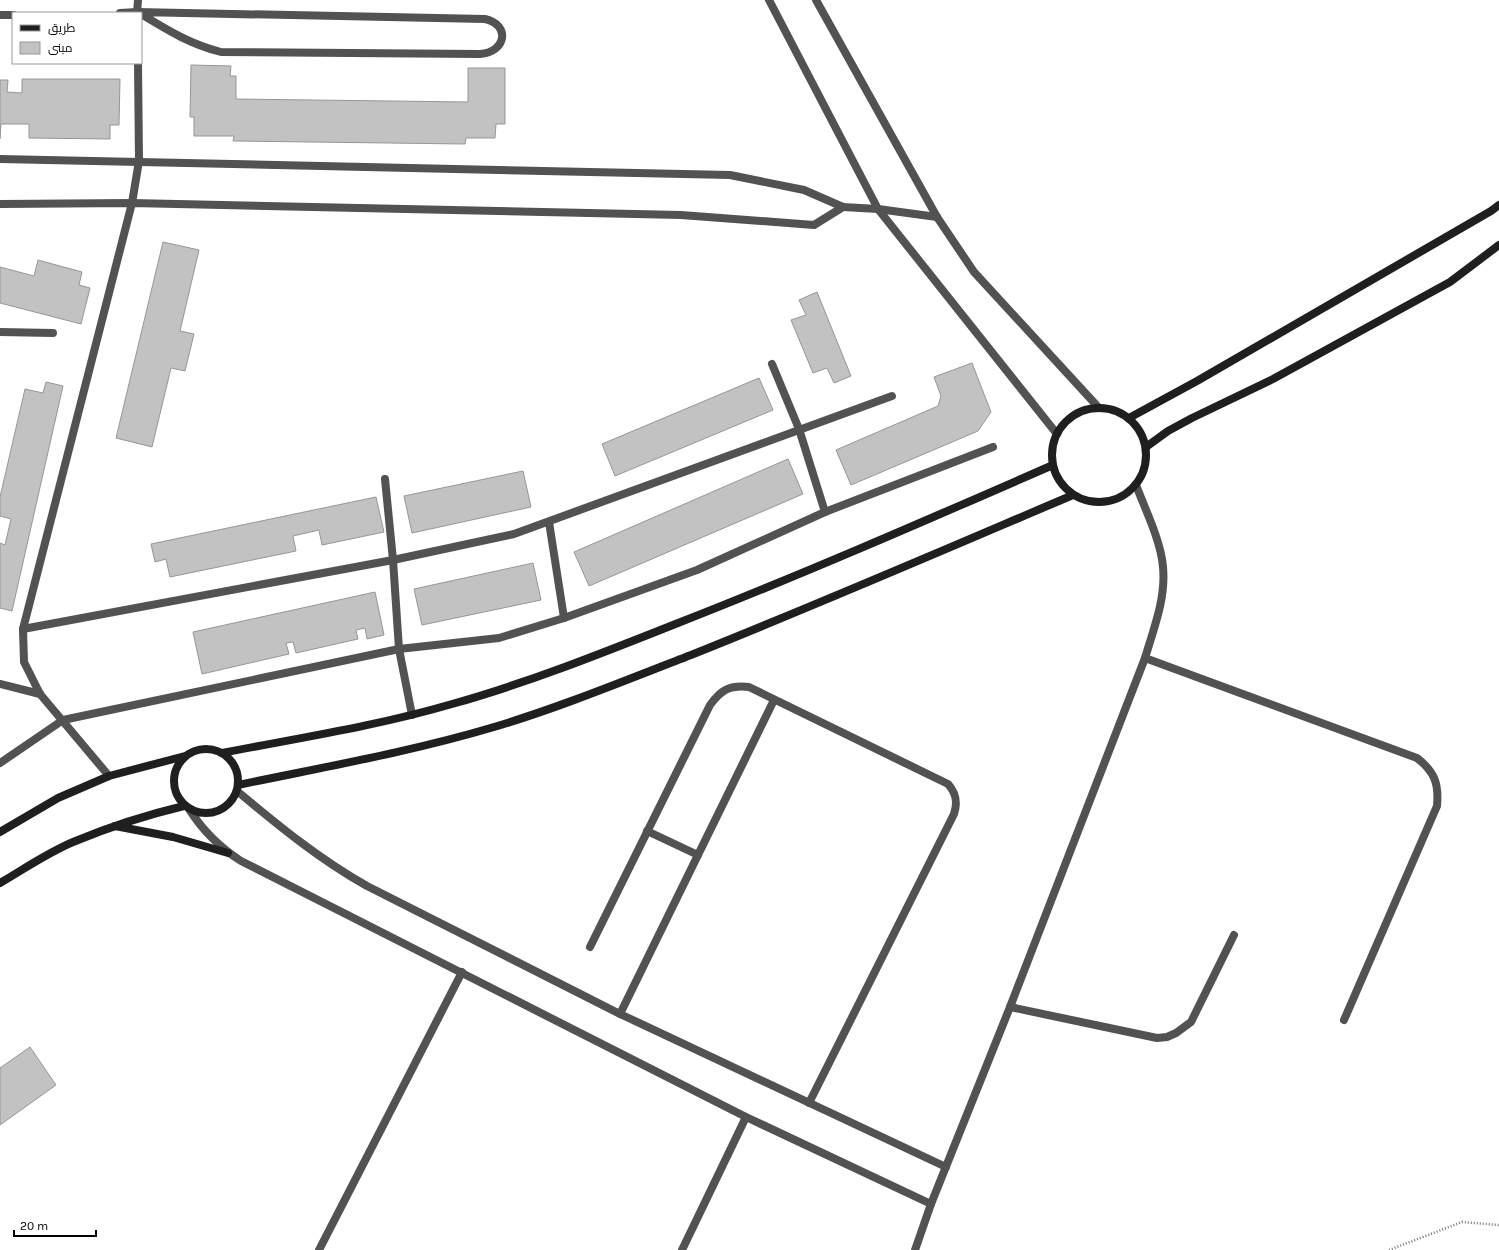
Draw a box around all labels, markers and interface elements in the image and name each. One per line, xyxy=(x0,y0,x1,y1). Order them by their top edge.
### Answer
legend xyxy=(12,12,142,64)
text: طريق xyxy=(48,21,76,35)
text: مبنى xyxy=(48,41,73,55)
scale bar xyxy=(14,1212,96,1238)
text: 20 m xyxy=(20,1219,48,1233)

